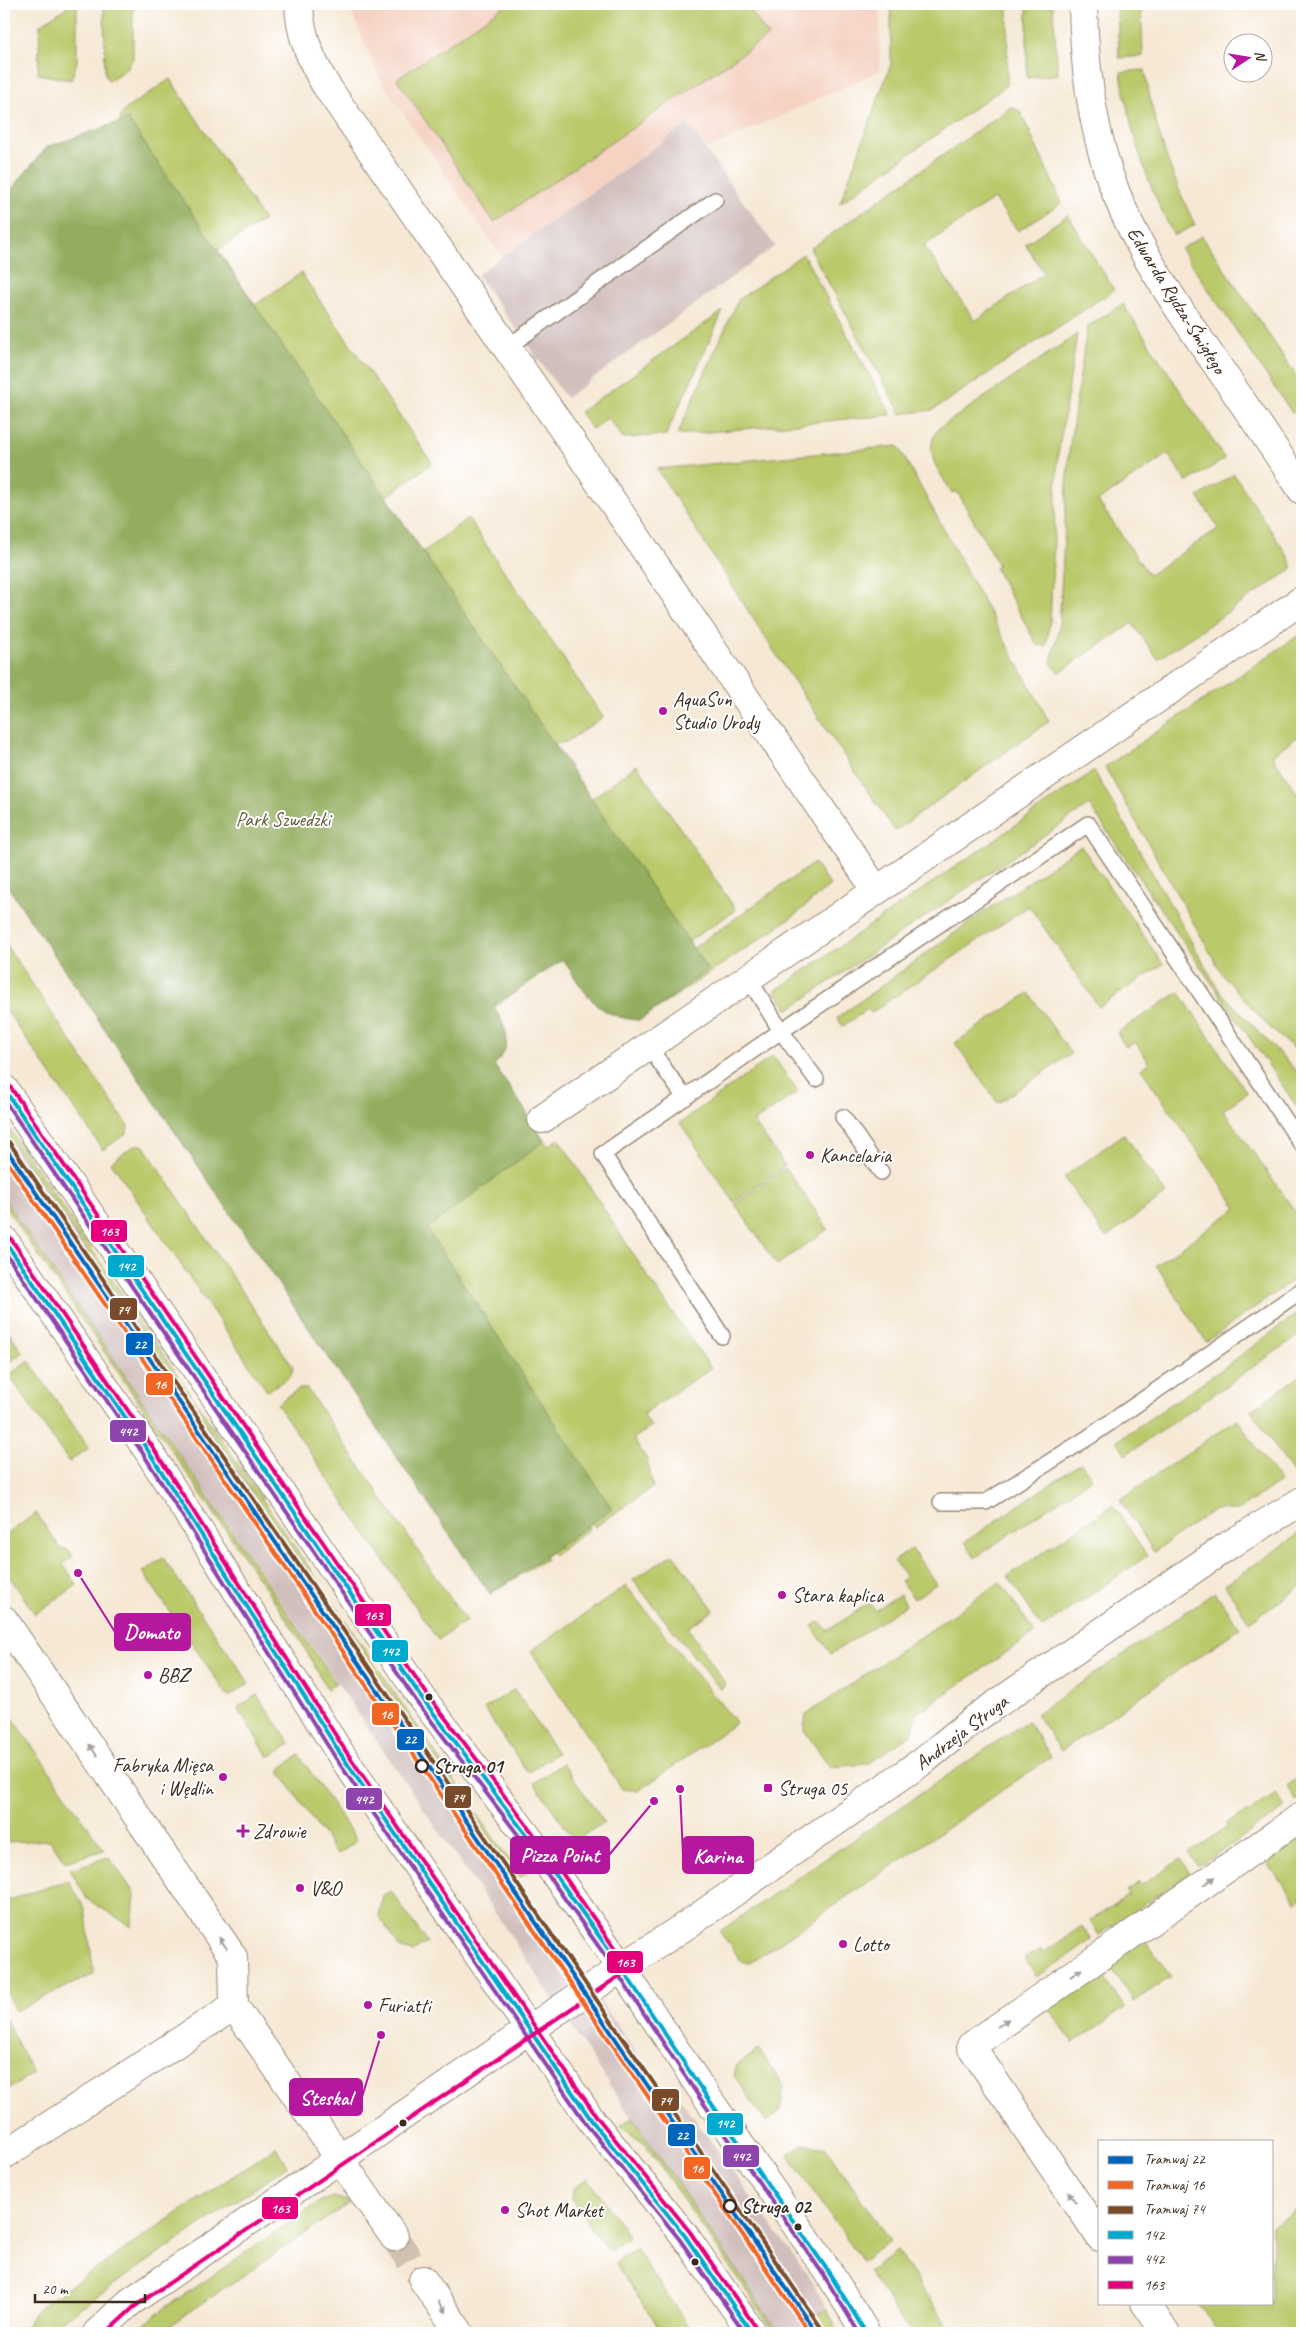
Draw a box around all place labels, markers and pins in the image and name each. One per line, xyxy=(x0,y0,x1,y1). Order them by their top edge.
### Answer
place label: AquaSun Studio Urody xyxy=(673,687,760,735)
marker: AquaSun Studio Urody xyxy=(657,705,669,717)
place label: Kancelaria xyxy=(820,1143,893,1168)
marker: Kancelaria xyxy=(804,1149,816,1161)
place label: Stara kaplica xyxy=(792,1583,885,1608)
marker: Stara kaplica xyxy=(776,1589,788,1601)
callout: Domato xyxy=(115,1614,190,1650)
place label: BBZ xyxy=(158,1663,193,1688)
marker: BBZ xyxy=(142,1669,154,1681)
unlabelled marker xyxy=(424,1692,434,1702)
place label: Fabryka Mięsa i Wędlin xyxy=(113,1753,214,1801)
place label: Struga 01 xyxy=(433,1754,505,1779)
marker: Struga 01 xyxy=(415,1759,429,1773)
marker: Fabryka Mięsa i Wędlin xyxy=(217,1771,229,1783)
place label: Struga 05 xyxy=(778,1776,848,1801)
marker: Struga 05 xyxy=(762,1782,774,1794)
place label: Zdrowie xyxy=(253,1819,307,1844)
marker: Zdrowie xyxy=(237,1825,249,1837)
callout: Pizza Point xyxy=(511,1837,609,1873)
callout: Karina xyxy=(683,1837,753,1873)
place label: V&O xyxy=(310,1876,343,1901)
marker: V&O xyxy=(294,1882,306,1894)
place label: Lotto xyxy=(853,1932,891,1957)
marker: Lotto xyxy=(837,1938,849,1950)
place label: Furiatti xyxy=(378,1993,433,2018)
marker: Furiatti xyxy=(362,1999,374,2011)
callout: Steskal xyxy=(290,2079,362,2115)
unlabelled marker xyxy=(398,2118,408,2128)
place label: Struga 02 xyxy=(741,2194,813,2219)
place label: Shot Market xyxy=(515,2198,605,2223)
marker: Struga 02 xyxy=(723,2199,737,2213)
marker: Shot Market xyxy=(499,2204,511,2216)
unlabelled marker xyxy=(793,2222,803,2232)
unlabelled marker xyxy=(690,2257,700,2267)

